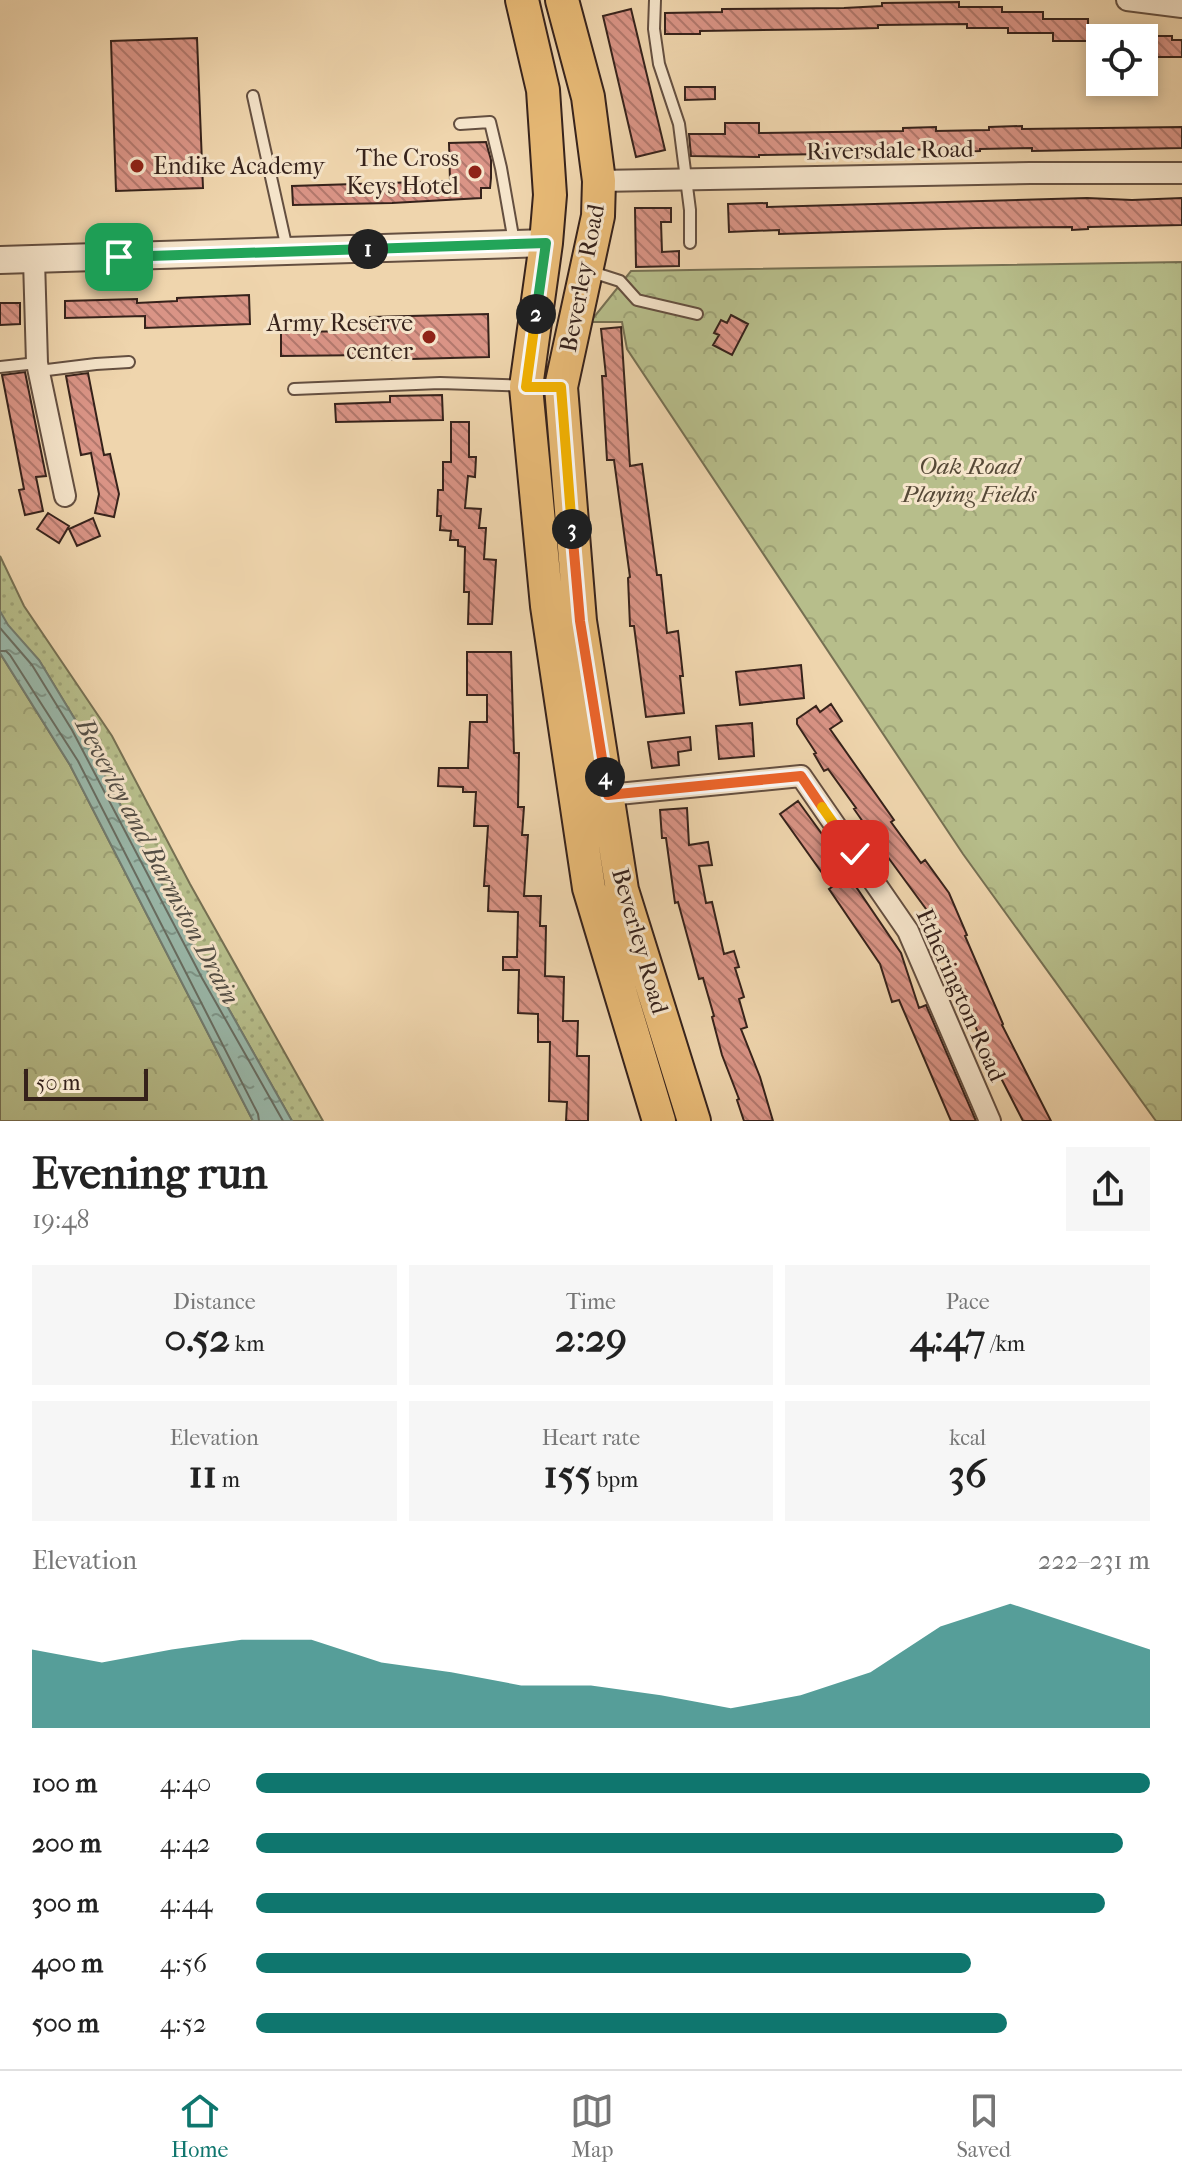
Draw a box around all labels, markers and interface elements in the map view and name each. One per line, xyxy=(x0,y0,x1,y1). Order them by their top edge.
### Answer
map controls xyxy=(1086,24,1158,96)
button: locate xyxy=(1086,24,1158,96)
street label: Riversdale Road xyxy=(806,135,975,165)
place label: The Cross Keys Hotel xyxy=(346,144,459,200)
place label: Endike Academy xyxy=(153,152,326,180)
marker: Endike Academy xyxy=(128,157,146,175)
marker: The Cross Keys Hotel xyxy=(466,163,484,181)
street label: Beverley Road xyxy=(554,201,610,354)
pin xyxy=(85,223,153,291)
pin: 1 xyxy=(348,229,388,269)
icon: arrive xyxy=(97,235,141,279)
text: 1 xyxy=(364,236,372,262)
pin: 2 xyxy=(516,294,556,334)
text: 2 xyxy=(530,301,542,327)
place label: Army Reserve center xyxy=(266,309,414,365)
marker: Army Reserve center xyxy=(420,328,438,346)
park label: Oak Road Playing Fields xyxy=(901,452,1037,508)
pin: 3 xyxy=(552,509,592,549)
text: 3 xyxy=(567,516,577,542)
water label: Beverley and Barmston Drain xyxy=(68,711,246,1010)
pin: 4 xyxy=(585,757,625,797)
text: 4 xyxy=(599,764,612,790)
pin xyxy=(821,820,889,888)
icon: check xyxy=(833,832,877,876)
street label: Beverley Road xyxy=(606,865,674,1018)
street label: Etherington Road xyxy=(910,904,1012,1086)
scale bar xyxy=(24,1065,148,1101)
text: 50 m xyxy=(36,1070,81,1096)
button: share xyxy=(1066,1147,1150,1231)
text: Evening run xyxy=(32,1148,267,1199)
text: 19:48 xyxy=(32,1204,90,1235)
text: Distance xyxy=(173,1289,256,1315)
text: Time xyxy=(566,1289,616,1315)
text: Pace xyxy=(946,1289,990,1315)
text: 0.52 xyxy=(164,1315,230,1361)
text: 2:29 xyxy=(555,1315,627,1361)
text: 4:47 xyxy=(910,1315,985,1361)
text: km xyxy=(230,1331,265,1357)
text: /km xyxy=(985,1331,1025,1357)
text: Elevation xyxy=(170,1425,259,1451)
text: Heart rate xyxy=(542,1425,640,1451)
text: kcal xyxy=(949,1425,986,1451)
text: 11 xyxy=(189,1451,217,1497)
text: 155 xyxy=(544,1451,592,1497)
text: 36 xyxy=(949,1451,987,1497)
text: m xyxy=(217,1467,240,1493)
text: bpm xyxy=(592,1467,638,1493)
text: Elevation xyxy=(32,1545,137,1576)
text: 222–231 m xyxy=(1038,1545,1150,1576)
text: 100 m xyxy=(32,1768,97,1799)
text: 4:40 xyxy=(160,1768,211,1799)
text: 200 m xyxy=(32,1828,101,1859)
text: 4:42 xyxy=(160,1828,210,1859)
text: 300 m xyxy=(32,1888,99,1919)
text: 4:44 xyxy=(160,1888,212,1919)
text: 400 m xyxy=(32,1948,103,1979)
text: 4:56 xyxy=(160,1948,207,1979)
text: 500 m xyxy=(32,2008,99,2039)
text: 4:52 xyxy=(160,2008,206,2039)
tab: Home xyxy=(171,2089,228,2163)
tab: Map xyxy=(570,2089,614,2163)
tab: Saved xyxy=(956,2089,1011,2163)

